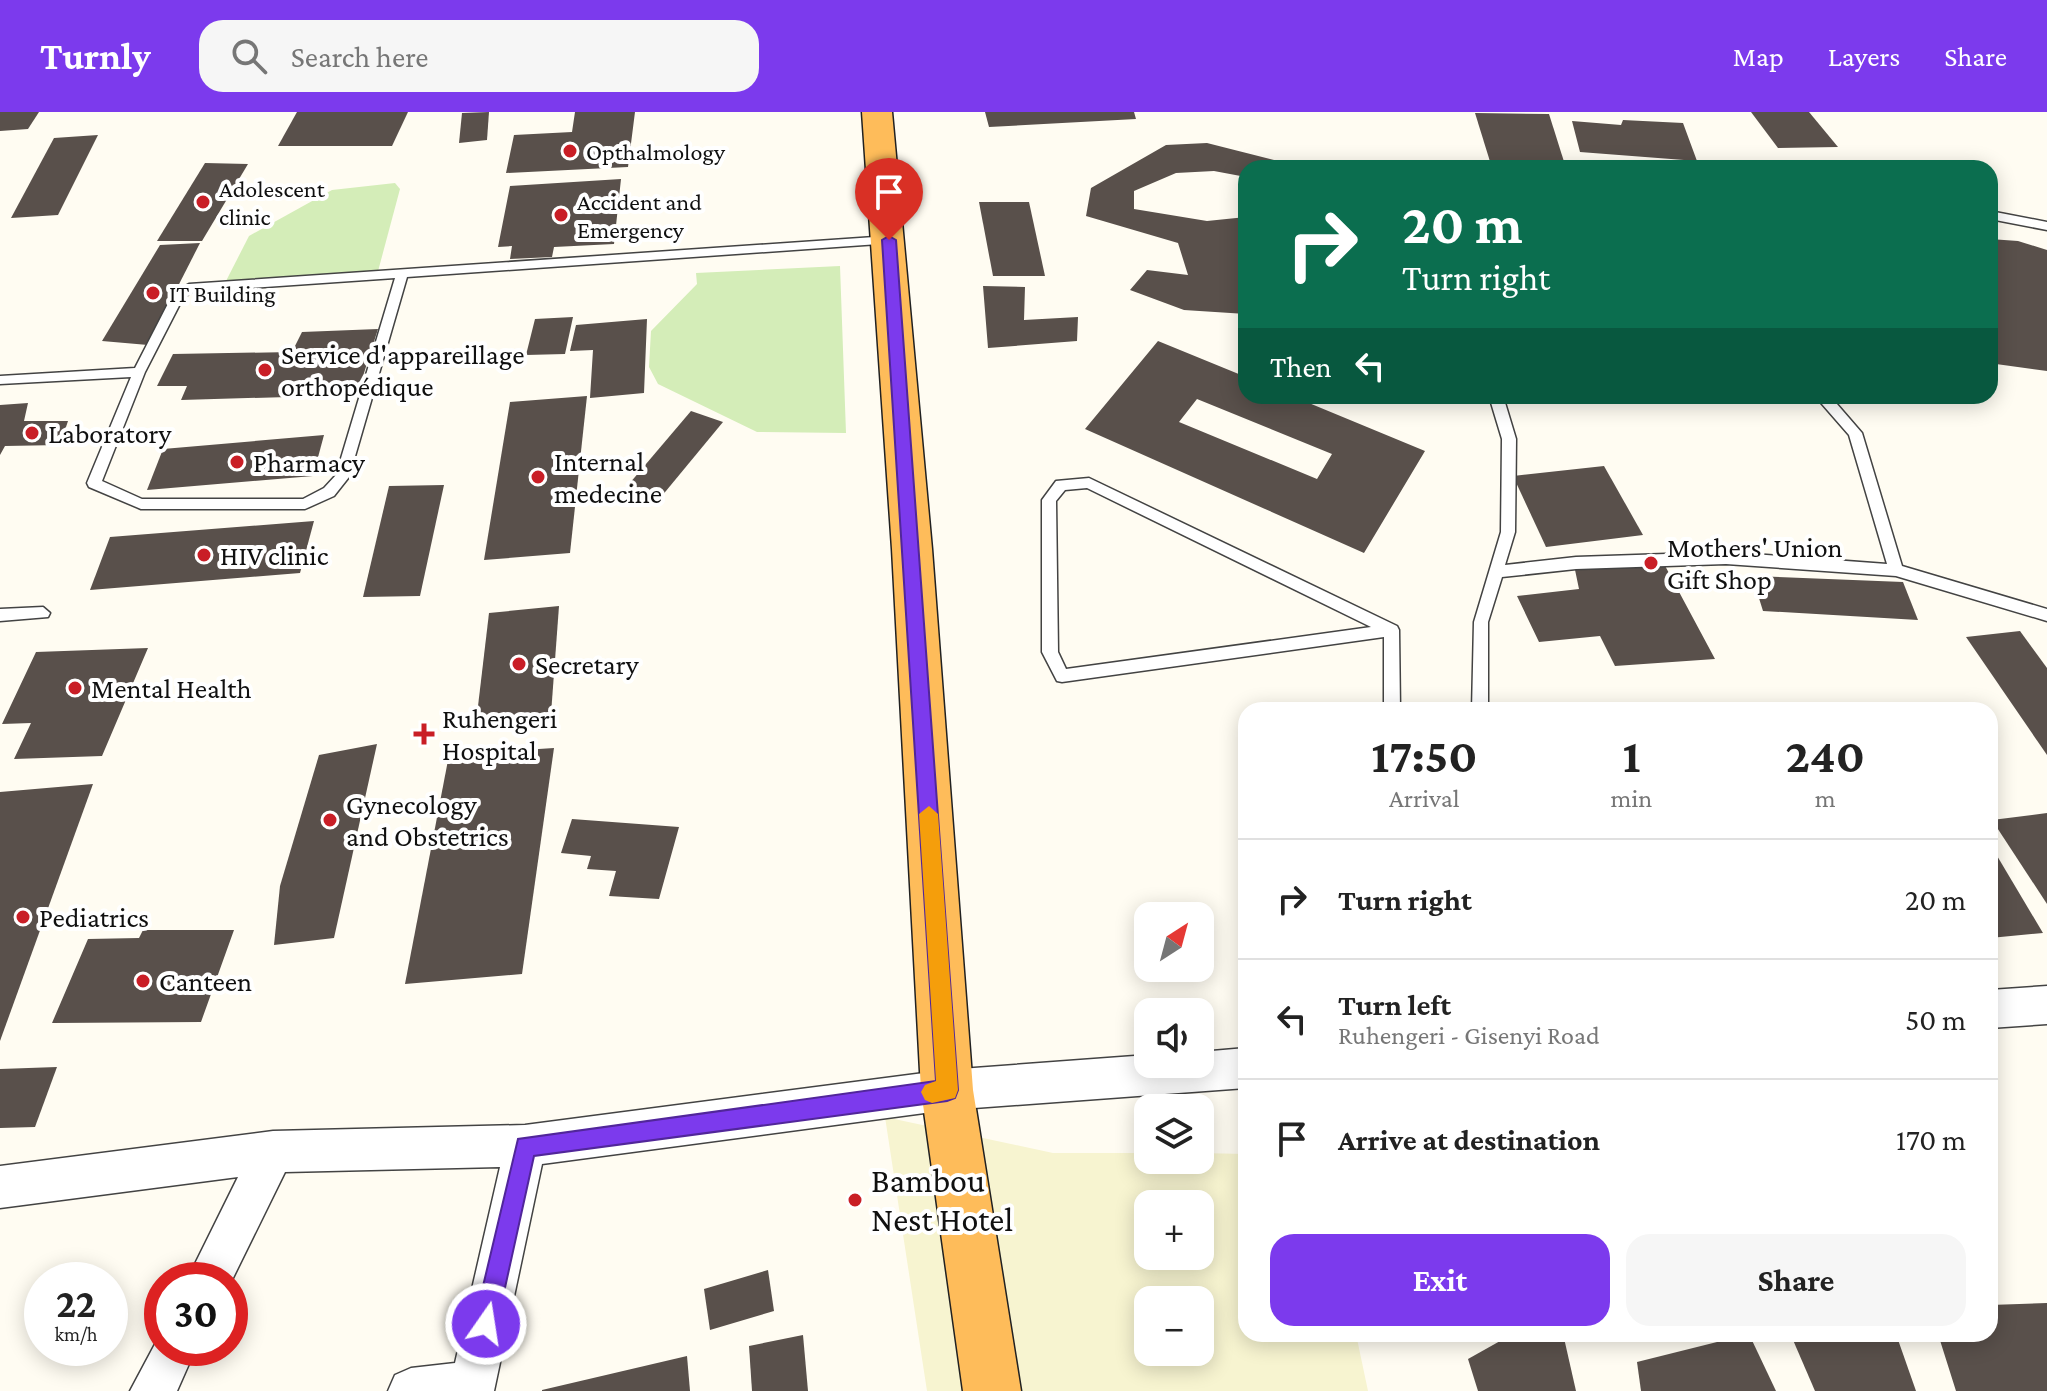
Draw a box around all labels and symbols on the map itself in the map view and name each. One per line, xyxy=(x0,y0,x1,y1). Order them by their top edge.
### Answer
place label: Opthalmology xyxy=(586,138,726,165)
marker: Opthalmology xyxy=(561,142,579,160)
pin xyxy=(855,158,923,240)
place label: Adolescent clinic xyxy=(219,175,326,230)
place label: Accident and Emergency xyxy=(577,188,702,243)
marker: Adolescent clinic xyxy=(194,193,212,211)
marker: Accident and Emergency xyxy=(552,206,570,224)
place label: IT Building xyxy=(169,280,276,307)
marker: IT Building xyxy=(144,284,162,302)
place label: Service d'appareillage orthopédique xyxy=(281,339,525,402)
marker: Service d'appareillage orthopédique xyxy=(256,361,274,379)
place label: Laboratory xyxy=(48,418,173,449)
marker: Laboratory xyxy=(23,424,41,442)
place label: Internal medecine xyxy=(554,446,662,509)
place label: Pharmacy xyxy=(253,447,366,478)
marker: Pharmacy xyxy=(228,453,246,471)
marker: Internal medecine xyxy=(529,468,547,486)
place label: Mothers' Union Gift Shop xyxy=(1667,532,1843,595)
place label: HIV clinic xyxy=(220,540,329,571)
marker: HIV clinic xyxy=(195,546,213,564)
marker: Mothers' Union Gift Shop xyxy=(1642,554,1660,572)
place label: Secretary xyxy=(535,649,640,680)
marker: Secretary xyxy=(510,655,528,673)
place label: Mental Health xyxy=(91,673,252,704)
marker: Mental Health xyxy=(66,679,84,697)
place label: Ruhengeri Hospital xyxy=(442,703,557,766)
marker: Ruhengeri Hospital xyxy=(413,723,435,745)
place label: Gynecology and Obstetrics xyxy=(346,789,509,852)
marker: Gynecology and Obstetrics xyxy=(321,811,339,829)
place label: Pediatrics xyxy=(39,902,149,933)
north arrow xyxy=(1134,902,1214,982)
marker: Pediatrics xyxy=(14,908,32,926)
place label: Canteen xyxy=(159,966,252,997)
marker: Canteen xyxy=(134,972,152,990)
place label: Bambou Nest Hotel xyxy=(871,1162,1013,1238)
marker: Bambou Nest Hotel xyxy=(846,1191,864,1209)
speed limit sign: 30 xyxy=(144,1262,248,1366)
position arrow xyxy=(444,1282,528,1366)

